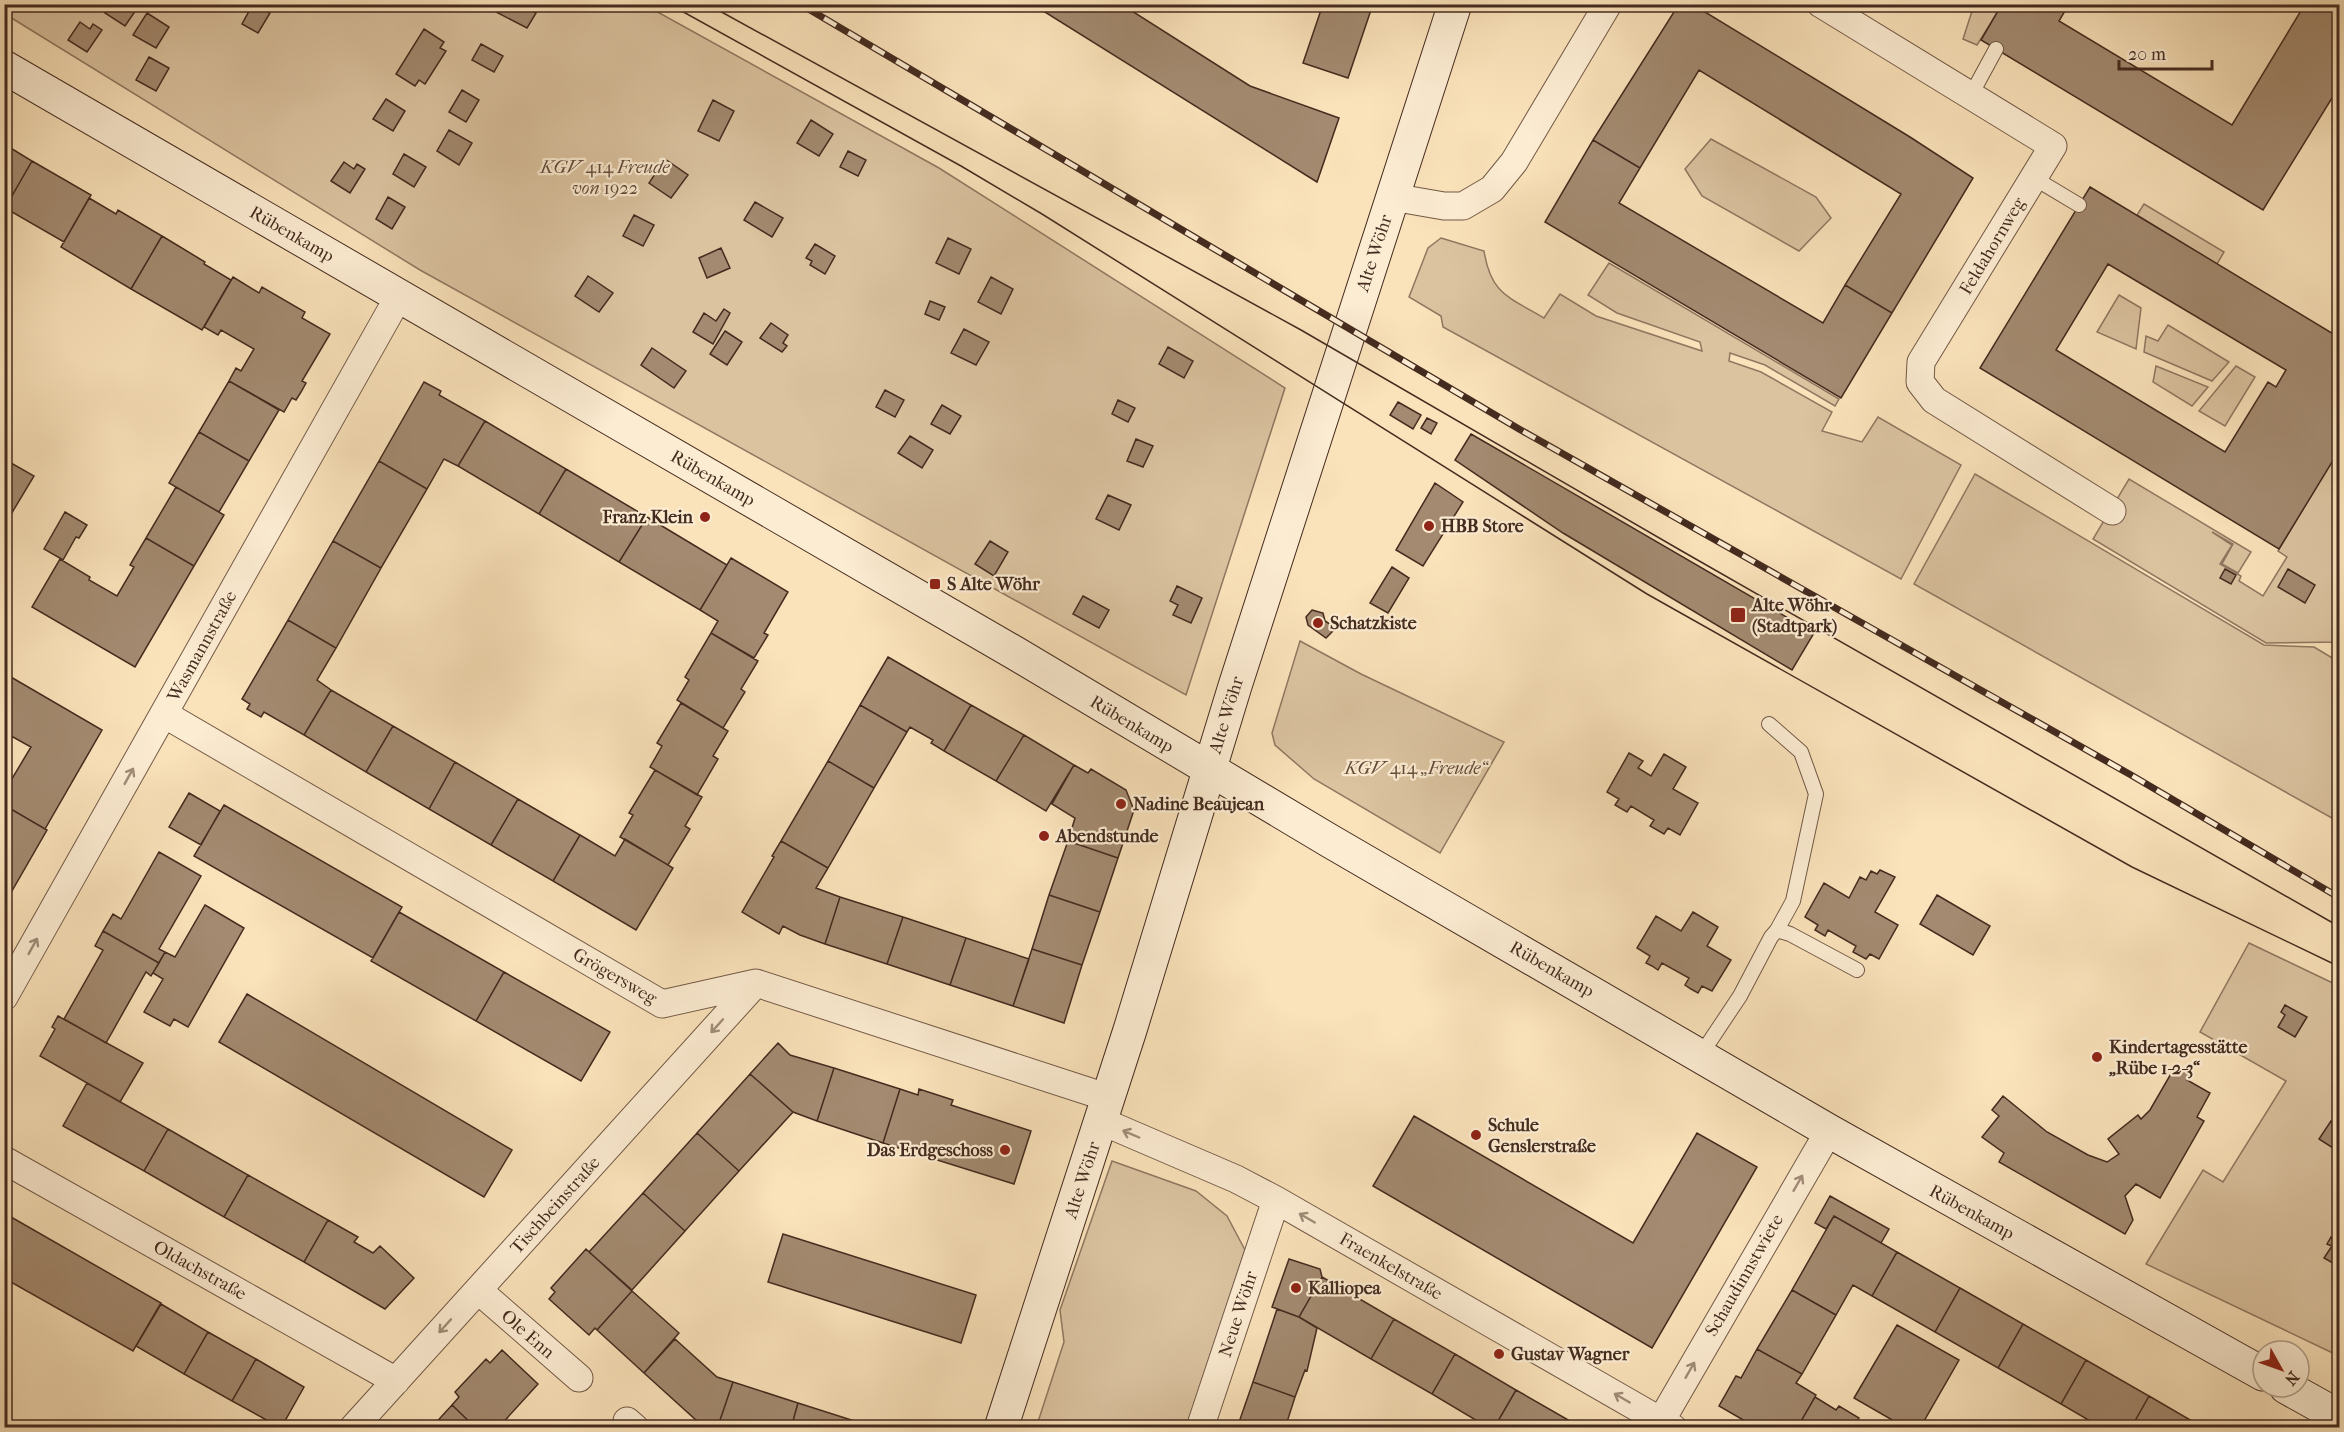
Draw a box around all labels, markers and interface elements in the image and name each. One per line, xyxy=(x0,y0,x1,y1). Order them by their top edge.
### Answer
scale bar xyxy=(2119,33,2212,71)
text: 20 m xyxy=(2128,44,2166,65)
park label: KGV 414 Freude von 1922 xyxy=(539,157,670,199)
street label: Feldahornweg xyxy=(1955,194,2030,299)
street label: Rübenkamp xyxy=(246,202,338,267)
street label: Alte Wöhr xyxy=(1352,212,1397,295)
street label: Rübenkamp xyxy=(667,446,759,511)
place label: Franz Klein xyxy=(601,507,694,528)
marker: Franz Klein xyxy=(698,510,712,524)
place label: HBB Store xyxy=(1441,516,1524,537)
marker: HBB Store xyxy=(1422,519,1436,533)
place label: S Alte Wöhr xyxy=(947,574,1040,595)
marker: S Alte Wöhr xyxy=(928,577,942,591)
street label: Wasmannstraße xyxy=(163,587,242,706)
place label: Alte Wöhr (Stadtpark) xyxy=(1751,595,1837,637)
marker: Alte Wöhr (Stadtpark) xyxy=(1729,606,1747,624)
place label: Schatzkiste xyxy=(1330,613,1417,634)
marker: Schatzkiste xyxy=(1311,616,1325,630)
street label: Alte Wöhr xyxy=(1204,674,1248,757)
street label: Rübenkamp xyxy=(1086,691,1178,758)
park label: KGV 414 „Freude“ xyxy=(1343,758,1490,779)
one-way arrow xyxy=(124,767,135,785)
place label: Nadine Beaujean xyxy=(1133,794,1265,815)
marker: Nadine Beaujean xyxy=(1114,797,1128,811)
place label: Abendstunde xyxy=(1055,826,1159,847)
marker: Abendstunde xyxy=(1037,829,1051,843)
one-way arrow xyxy=(28,937,39,955)
street label: Rübenkamp xyxy=(1506,937,1598,1002)
street label: Grögersweg xyxy=(569,944,661,1009)
one-way arrow xyxy=(710,1018,724,1033)
place label: Kindertagesstätte „Rübe 1-2-3“ xyxy=(2108,1037,2247,1079)
marker: Kindertagesstätte „Rübe 1-2-3“ xyxy=(2090,1050,2104,1064)
place label: Schule Genslerstraße xyxy=(1488,1115,1596,1157)
one-way arrow xyxy=(1122,1128,1141,1139)
marker: Schule Genslerstraße xyxy=(1469,1128,1483,1142)
street label: Alte Wöhr xyxy=(1060,1139,1105,1222)
place label: Das Erdgeschoss xyxy=(867,1140,993,1161)
marker: Das Erdgeschoss xyxy=(998,1143,1012,1157)
street label: Tischbeinstraße xyxy=(506,1152,605,1258)
one-way arrow xyxy=(1792,1175,1804,1192)
street label: Rübenkamp xyxy=(1926,1180,2018,1245)
street label: Schaudinnstwiete xyxy=(1701,1210,1788,1340)
one-way arrow xyxy=(1299,1211,1316,1223)
street label: Fraenkelstraße xyxy=(1335,1228,1446,1304)
street label: Oldachstraße xyxy=(150,1236,250,1305)
street label: Neue Wöhr xyxy=(1215,1268,1262,1360)
place label: Kalliopea xyxy=(1308,1278,1382,1299)
marker: Kalliopea xyxy=(1289,1281,1303,1295)
street label: Ole Enn xyxy=(497,1306,559,1364)
one-way arrow xyxy=(438,1318,452,1333)
north arrow xyxy=(2251,1339,2311,1399)
place label: Gustav Wagner xyxy=(1511,1344,1630,1365)
marker: Gustav Wagner xyxy=(1492,1347,1506,1361)
one-way arrow xyxy=(1684,1362,1696,1379)
text: N xyxy=(2280,1368,2303,1390)
one-way arrow xyxy=(1614,1392,1631,1404)

